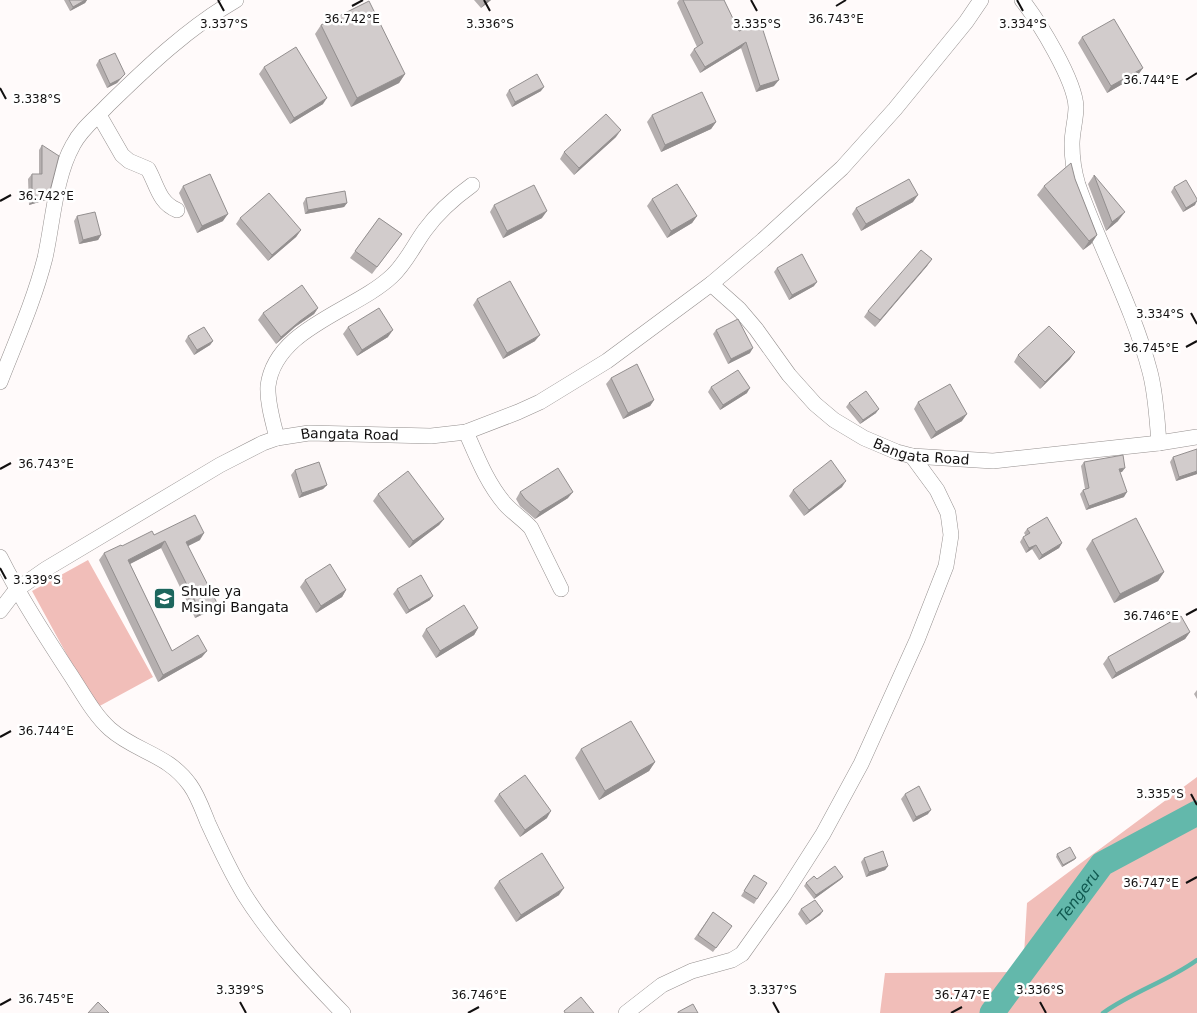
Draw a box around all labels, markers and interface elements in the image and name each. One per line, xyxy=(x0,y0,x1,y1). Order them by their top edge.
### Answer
text: 36.742°E xyxy=(324,12,380,26)
text: 36.743°E xyxy=(808,12,864,26)
text: 3.337°S xyxy=(200,17,248,31)
text: 3.336°S xyxy=(466,17,514,31)
text: 3.335°S xyxy=(733,17,781,31)
text: 3.334°S xyxy=(999,17,1047,31)
text: 36.744°E xyxy=(1123,73,1179,87)
text: 3.338°S xyxy=(13,92,61,106)
text: 36.742°E xyxy=(18,189,74,203)
text: 3.334°S xyxy=(1136,307,1184,321)
text: 36.745°E xyxy=(1123,341,1179,355)
street label: Bangata Road xyxy=(299,425,399,443)
street label: Bangata Road xyxy=(871,435,970,468)
text: 36.743°E xyxy=(18,457,74,471)
text: 3.339°S xyxy=(13,573,61,587)
place label: Shule ya Msingi Bangata xyxy=(181,583,289,615)
school or university icon: Shule ya Msingi Bangata xyxy=(153,587,177,611)
text: 36.746°E xyxy=(1123,609,1179,623)
text: 36.744°E xyxy=(18,724,74,738)
text: 3.335°S xyxy=(1136,787,1184,801)
water label: Tengeru xyxy=(1054,866,1104,925)
text: 36.747°E xyxy=(1123,876,1179,890)
text: 3.339°S xyxy=(216,983,264,997)
text: 3.337°S xyxy=(749,983,797,997)
text: 3.336°S xyxy=(1016,983,1064,997)
text: 36.746°E xyxy=(451,988,507,1002)
text: 36.747°E xyxy=(934,988,990,1002)
text: 36.745°E xyxy=(18,992,74,1006)

